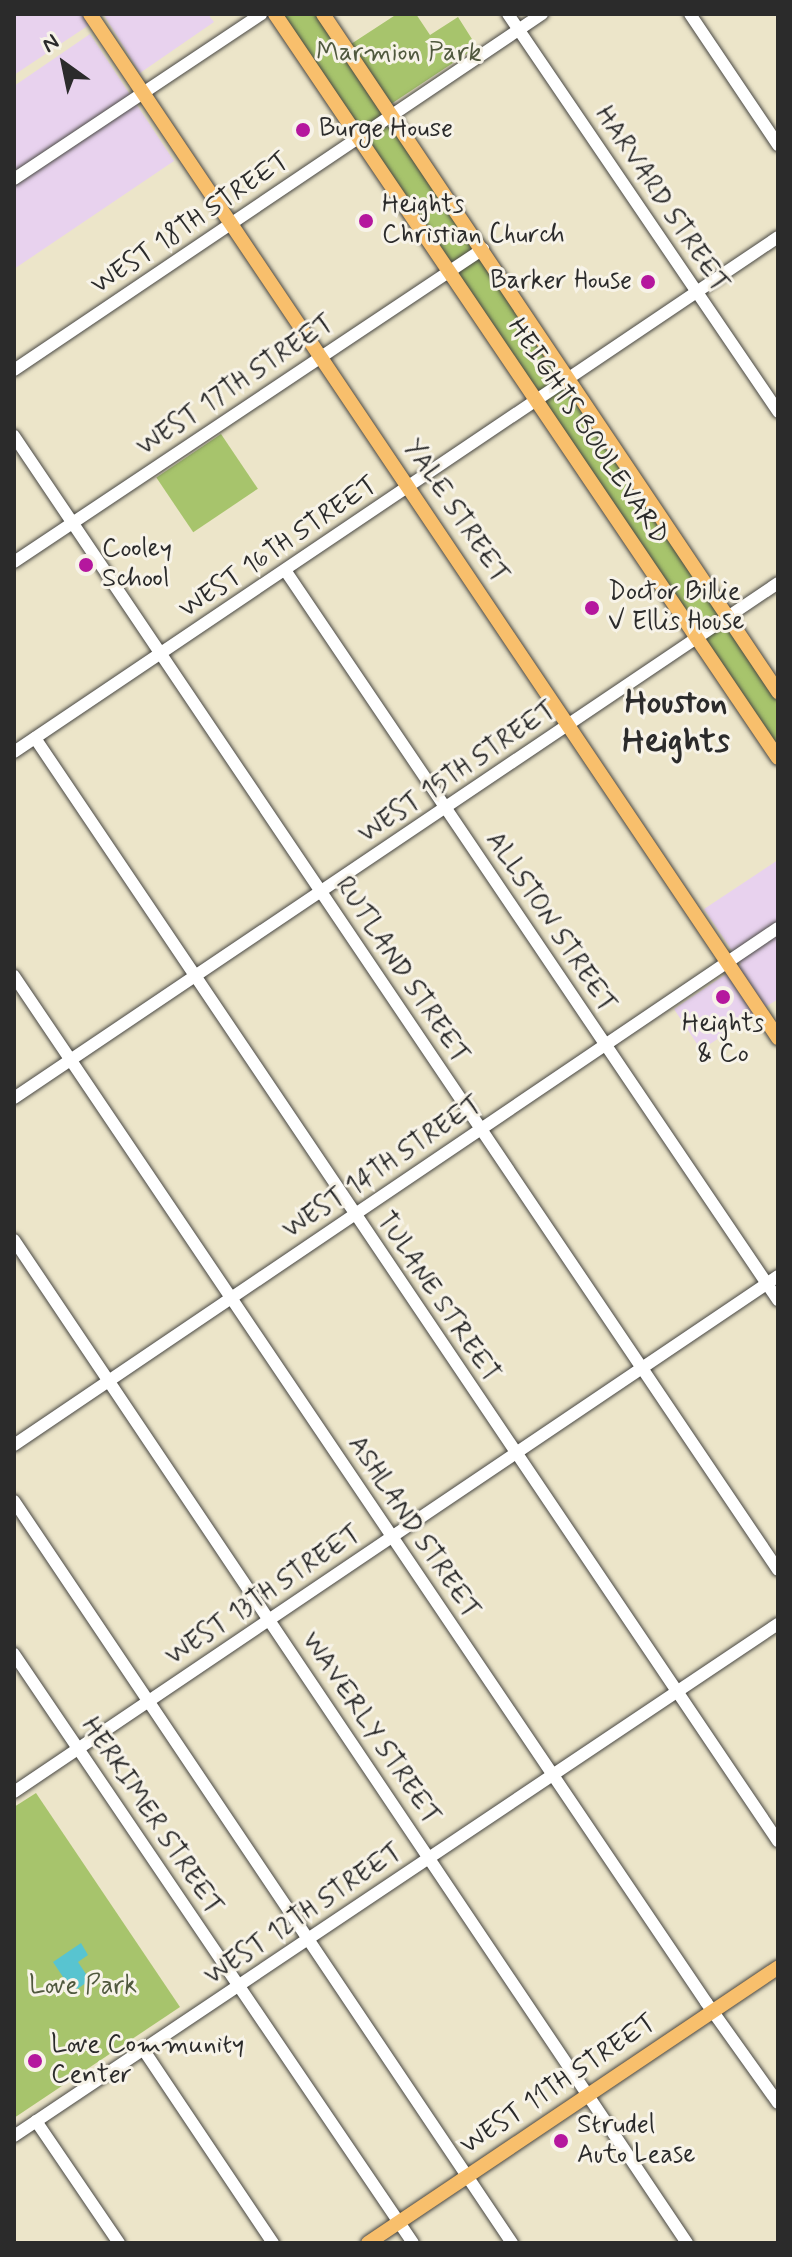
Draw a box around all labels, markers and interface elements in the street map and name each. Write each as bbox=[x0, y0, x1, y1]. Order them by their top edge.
north arrow bbox=[24, 24, 104, 104]
text: N bbox=[37, 28, 65, 60]
park label: Marmion Park bbox=[317, 38, 481, 70]
street label: HARVARD STREET bbox=[586, 100, 736, 300]
place label: Burge House bbox=[319, 114, 452, 146]
marker: Burge House bbox=[294, 121, 312, 139]
street label: WEST 18TH STREET bbox=[85, 145, 297, 303]
place label: Heights Christian Church bbox=[382, 190, 571, 252]
marker: Heights Christian Church bbox=[357, 212, 375, 230]
place label: Barker House bbox=[487, 266, 632, 298]
marker: Barker House bbox=[639, 273, 657, 291]
street label: WEST 17TH STREET bbox=[130, 308, 342, 464]
street label: HEIGHTS BOULEVARD bbox=[501, 315, 673, 549]
street label: YALE STREET bbox=[395, 433, 515, 591]
street label: WEST 16TH STREET bbox=[173, 469, 385, 627]
place label: Cooley School bbox=[102, 534, 172, 596]
marker: Cooley School bbox=[77, 556, 95, 574]
place label: Doctor Billie V Ellis House bbox=[608, 577, 749, 638]
marker: Doctor Billie V Ellis House bbox=[583, 599, 601, 617]
district label: Houston Heights bbox=[622, 682, 730, 762]
street label: WEST 15TH STREET bbox=[352, 694, 564, 852]
street label: ALLSTON STREET bbox=[477, 825, 623, 1021]
street label: RUTLAND STREET bbox=[326, 870, 476, 1072]
marker: Heights & Co bbox=[714, 988, 732, 1006]
place label: Heights & Co bbox=[682, 1009, 764, 1070]
street label: WEST 14TH STREET bbox=[276, 1089, 490, 1247]
street label: TULANE STREET bbox=[369, 1207, 505, 1389]
street label: ASHLAND STREET bbox=[339, 1429, 487, 1627]
street label: WEST 13TH STREET bbox=[159, 1518, 369, 1674]
street label: WAVERLY STREET bbox=[293, 1625, 447, 1833]
street label: HERKIMER STREET bbox=[73, 1711, 229, 1923]
street label: WEST 12TH STREET bbox=[198, 1836, 410, 1994]
park label: Love Park bbox=[29, 1971, 137, 2003]
street label: WEST 11TH STREET bbox=[454, 2007, 664, 2163]
place label: Love Community Center bbox=[51, 2030, 240, 2092]
marker: Love Community Center bbox=[26, 2052, 44, 2070]
place label: Strudel Auto Lease bbox=[577, 2110, 699, 2172]
marker: Strudel Auto Lease bbox=[552, 2132, 570, 2150]

